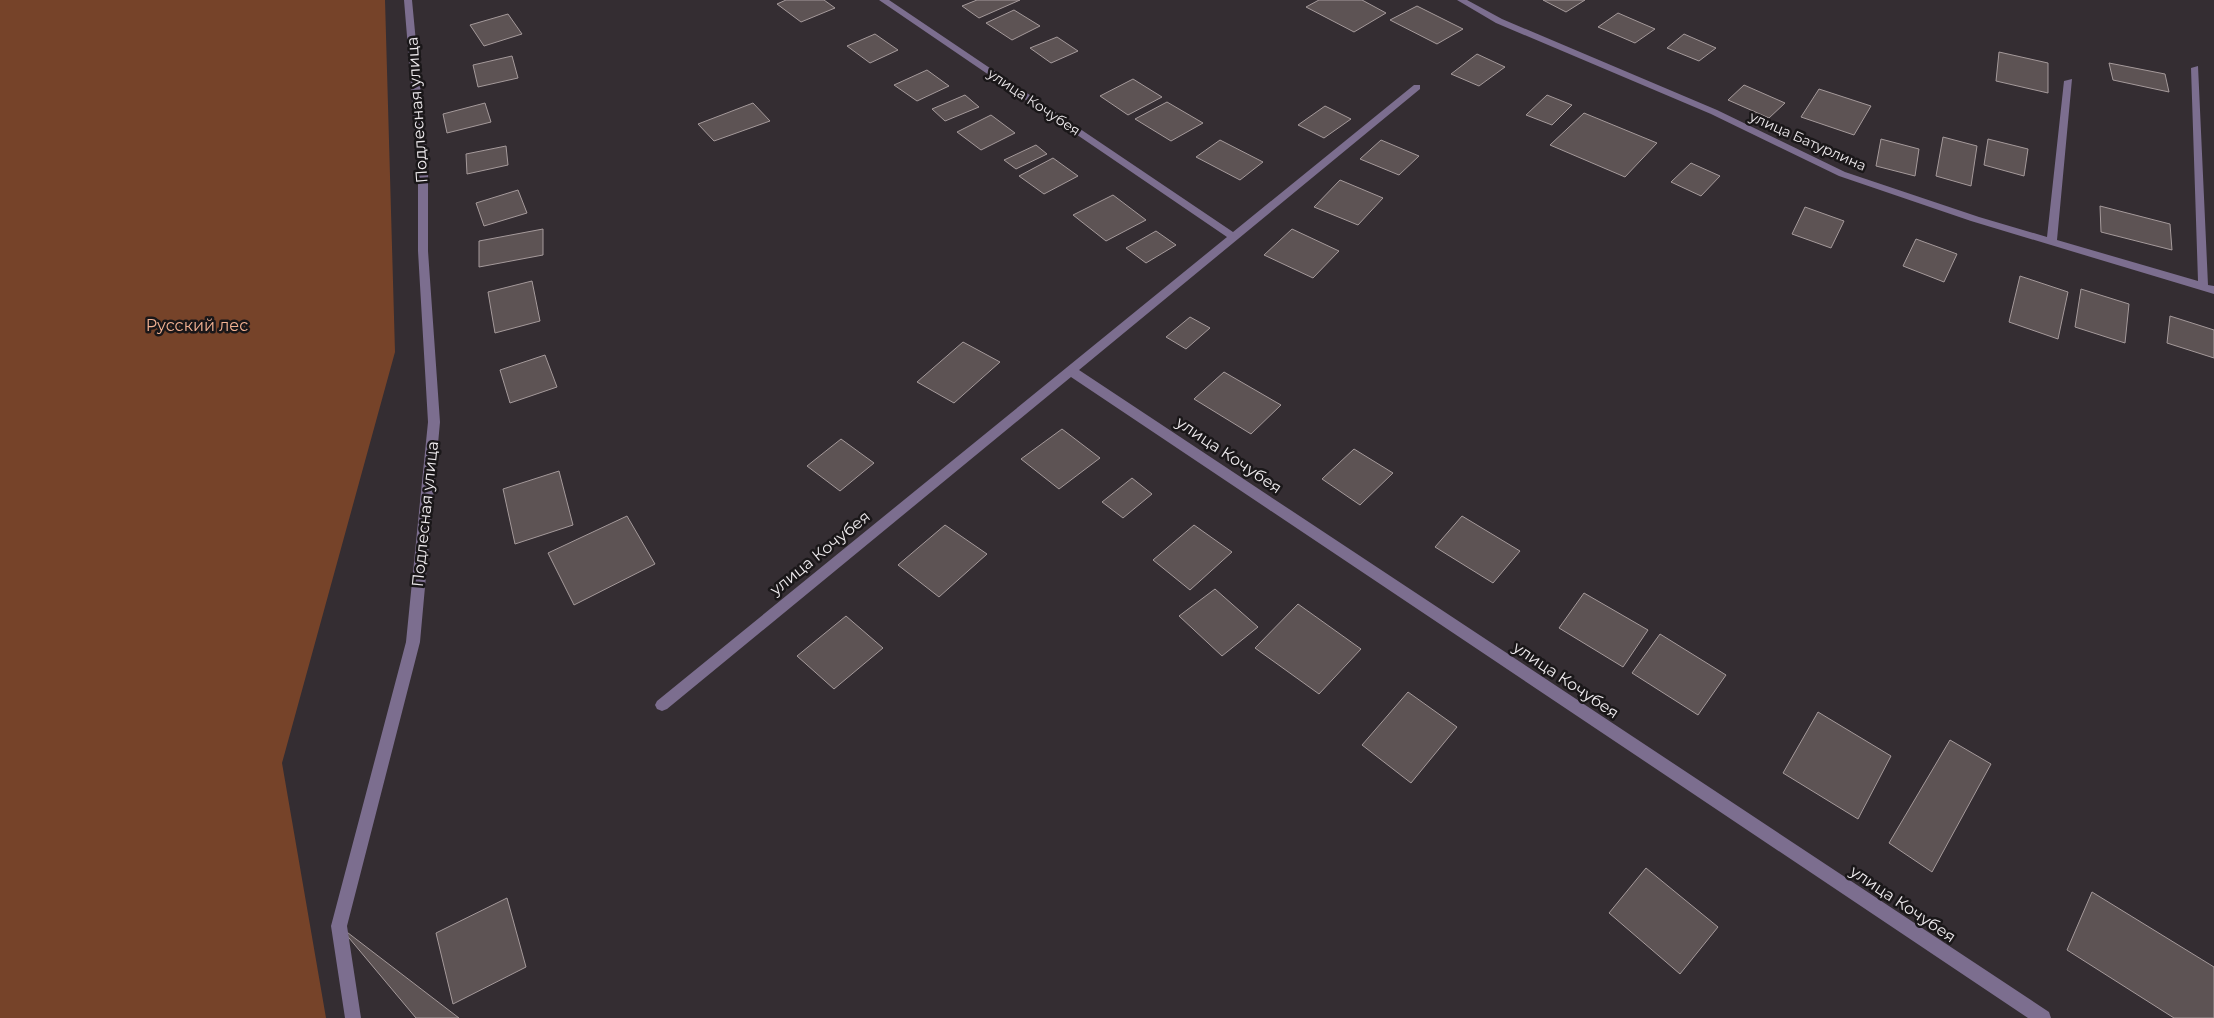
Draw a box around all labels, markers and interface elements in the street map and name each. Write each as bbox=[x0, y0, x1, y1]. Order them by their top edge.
street label: Подлесная улица bbox=[402, 36, 432, 184]
street label: улица Кочубея bbox=[983, 64, 1084, 140]
street label: улица Батурлина bbox=[1746, 107, 1869, 175]
park label: Русский лес bbox=[146, 316, 248, 335]
street label: улица Кочубея bbox=[1172, 412, 1285, 497]
street label: Подлесная улица bbox=[408, 440, 442, 588]
street label: улица Кочубея bbox=[765, 507, 874, 600]
street label: улица Кочубея bbox=[1509, 637, 1622, 722]
street label: улица Кочубея bbox=[1846, 861, 1959, 946]

